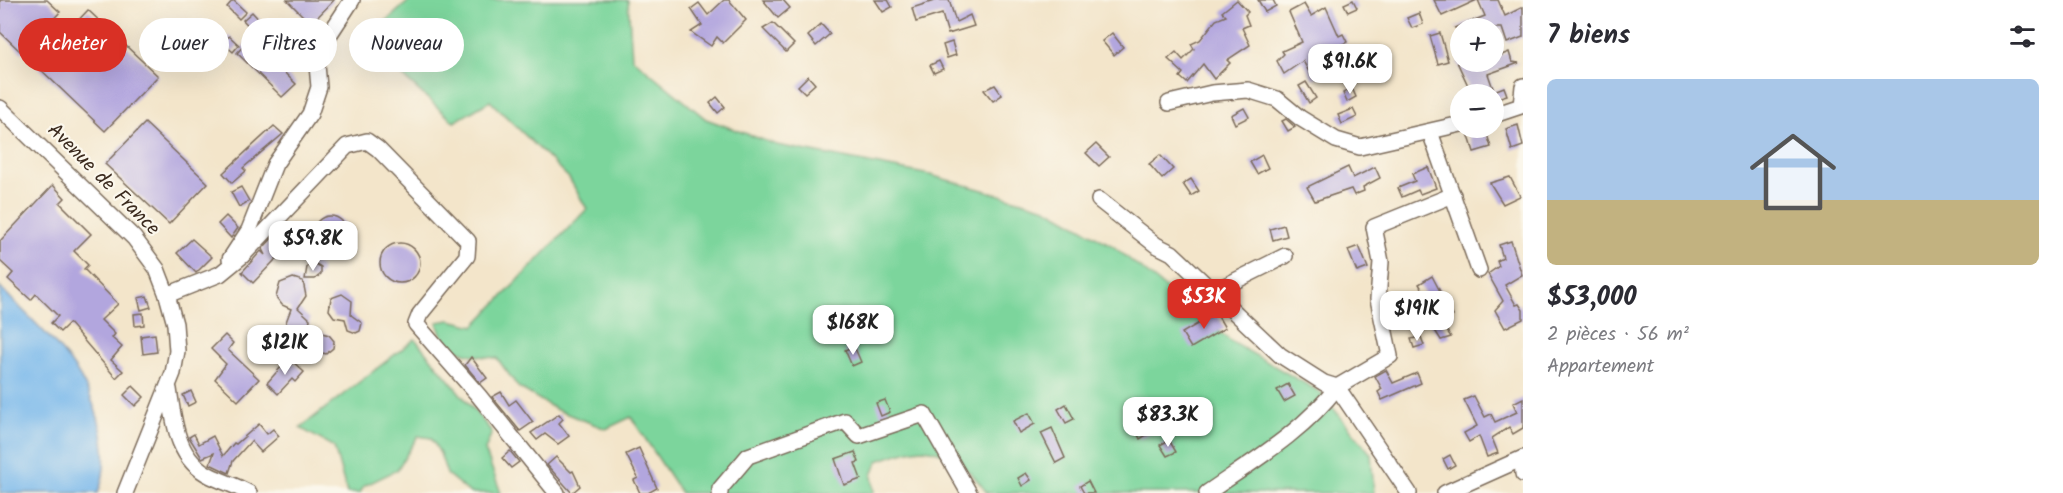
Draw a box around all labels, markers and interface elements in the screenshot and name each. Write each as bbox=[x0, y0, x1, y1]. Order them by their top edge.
text: 7 biens bbox=[1547, 15, 1630, 57]
chip: Acheter bbox=[18, 18, 127, 72]
chip: Louer bbox=[139, 18, 229, 72]
chip: Filtres bbox=[241, 18, 337, 72]
chip: Nouveau bbox=[349, 18, 464, 72]
map controls bbox=[1450, 18, 1504, 138]
button: + bbox=[1450, 18, 1504, 72]
icon: filters bbox=[2006, 20, 2039, 53]
pin: $91.6K bbox=[1301, 44, 1399, 95]
text: $91.6K bbox=[1322, 47, 1378, 79]
button: − bbox=[1450, 84, 1504, 138]
street label: Avenue de France bbox=[39, 116, 167, 244]
icon: home bbox=[1739, 118, 1847, 226]
pin: $59.8K bbox=[264, 221, 362, 272]
text: $59.8K bbox=[283, 224, 343, 256]
text: $53,000 bbox=[1547, 277, 1637, 319]
pin: $53K bbox=[1168, 279, 1240, 330]
text: $53K bbox=[1182, 282, 1226, 314]
pin: $191K bbox=[1375, 291, 1459, 342]
text: $191K bbox=[1394, 294, 1440, 326]
pin: $168K bbox=[811, 305, 895, 356]
text: $168K bbox=[827, 308, 879, 340]
text: 2 pièces · 56 m² bbox=[1547, 319, 1689, 351]
pin: $121K bbox=[243, 325, 327, 376]
text: $121K bbox=[261, 328, 309, 360]
text: Appartement bbox=[1547, 351, 1654, 383]
pin: $83.3K bbox=[1119, 397, 1217, 448]
text: $83.3K bbox=[1137, 400, 1199, 432]

